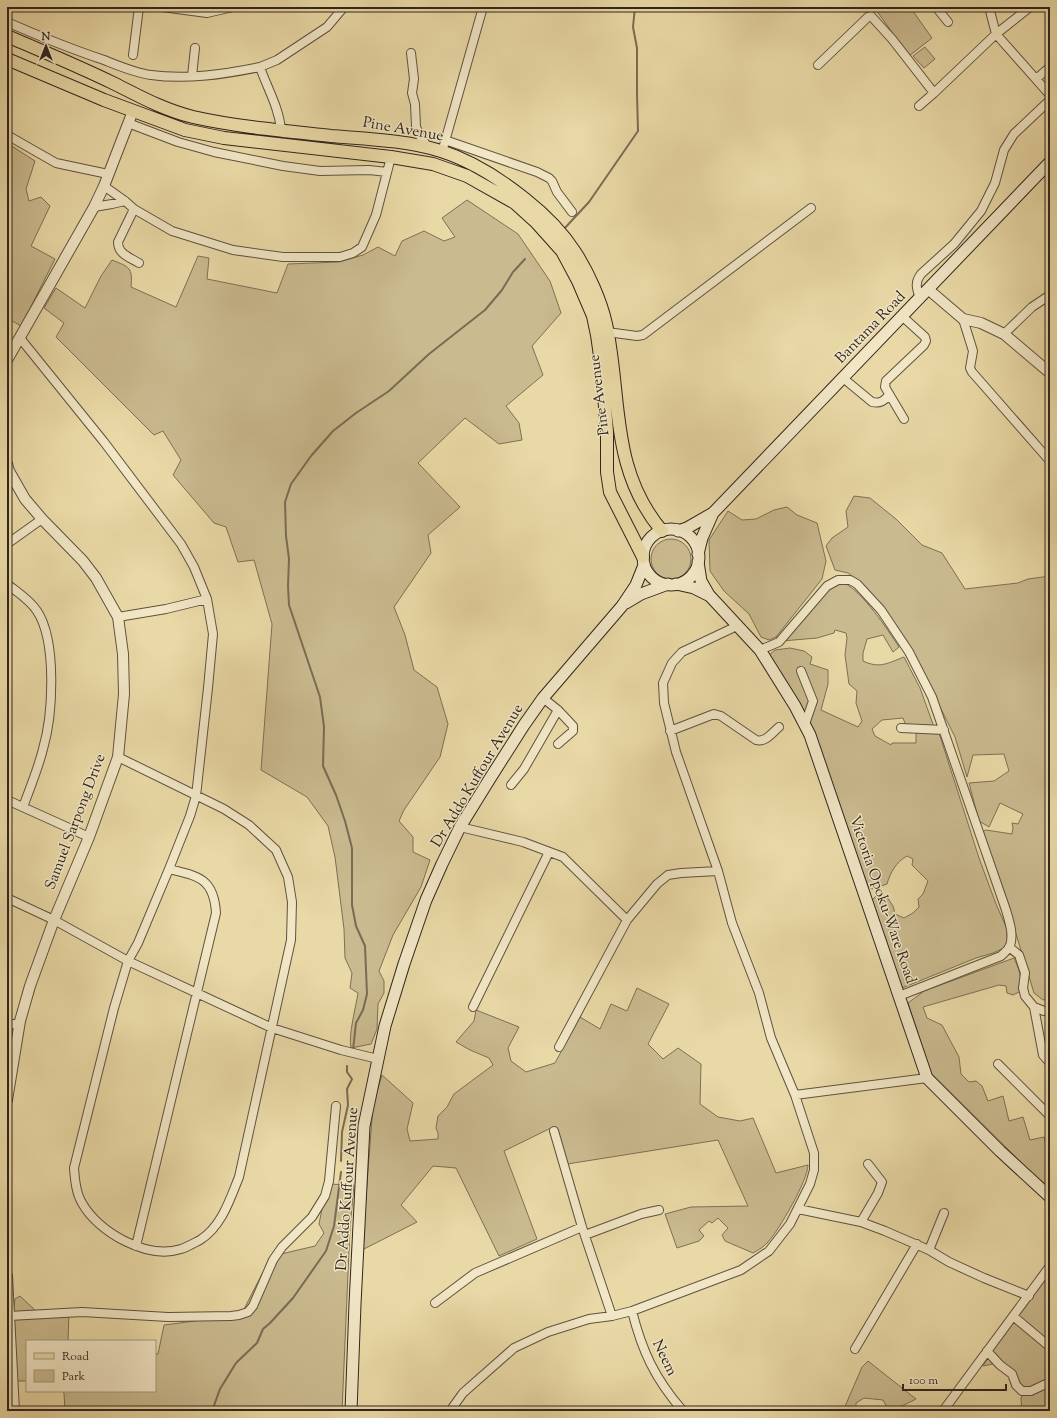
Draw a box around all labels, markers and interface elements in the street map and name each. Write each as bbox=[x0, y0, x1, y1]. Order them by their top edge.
north arrow bbox=[26, 26, 66, 66]
text: N bbox=[41, 29, 51, 45]
street label: Pine Avenue bbox=[361, 113, 445, 147]
street label: Bantama Road bbox=[831, 287, 911, 369]
street label: Pine Avenue bbox=[585, 353, 615, 437]
street label: Dr Addo Kuffour Avenue bbox=[427, 700, 529, 852]
street label: Samuel Sarpong Drive bbox=[40, 751, 112, 893]
street label: Victoria Opoku-Ware Road bbox=[843, 813, 921, 987]
street label: Dr Addo Kuffour Avenue bbox=[332, 1107, 364, 1271]
street label: Neem bbox=[646, 1336, 682, 1380]
legend bbox=[26, 1340, 156, 1392]
text: Road bbox=[62, 1348, 89, 1366]
scale bar bbox=[903, 1366, 1006, 1392]
text: Park bbox=[62, 1368, 85, 1386]
text: 100 m bbox=[909, 1372, 938, 1390]

